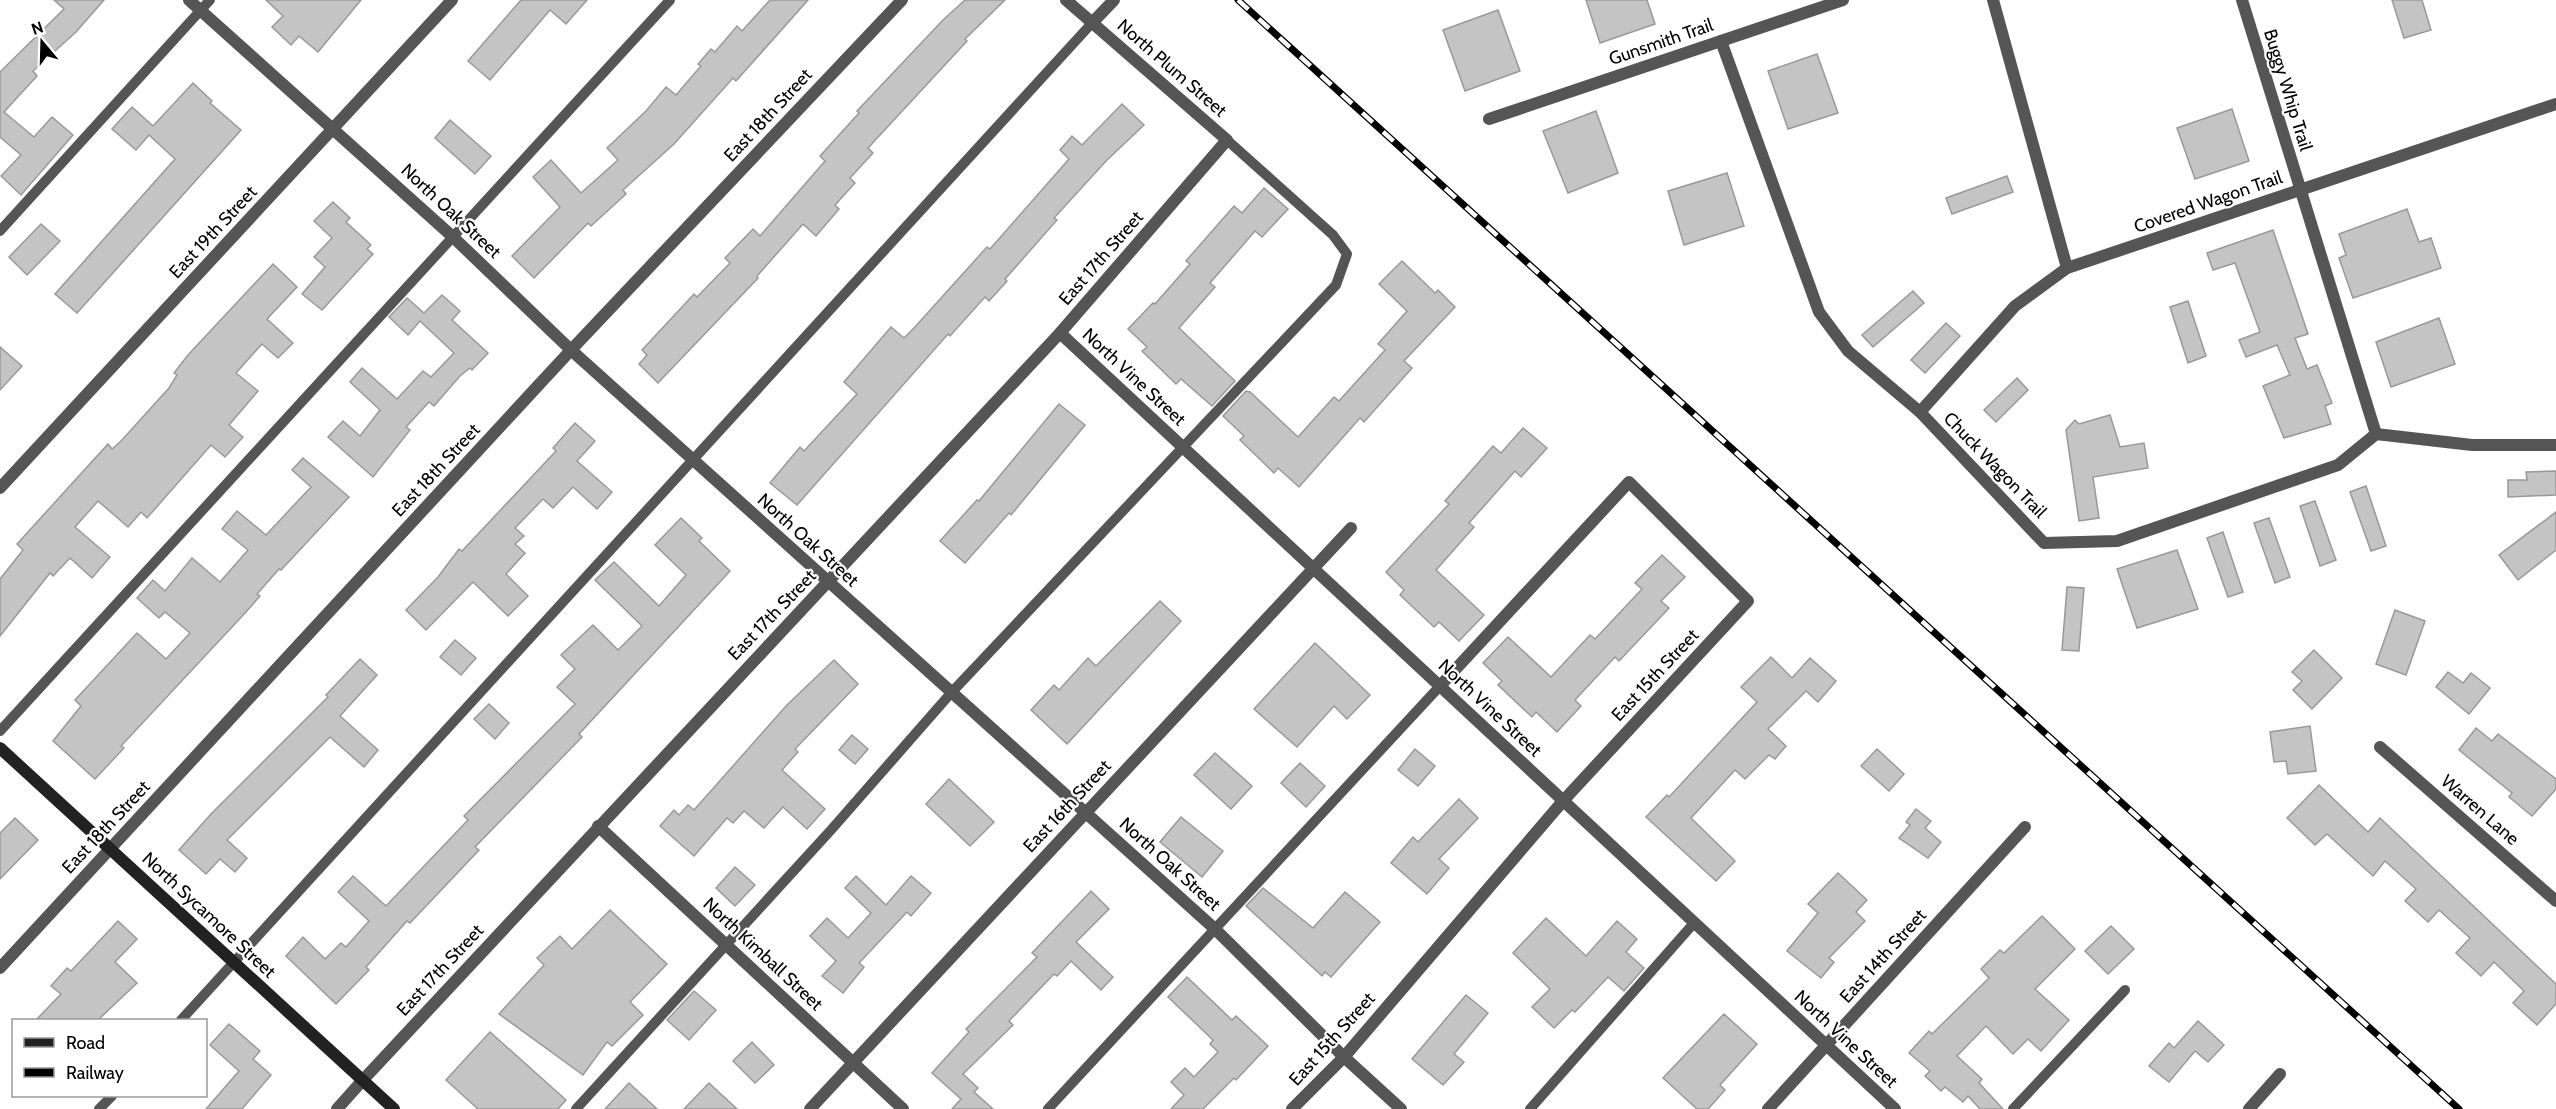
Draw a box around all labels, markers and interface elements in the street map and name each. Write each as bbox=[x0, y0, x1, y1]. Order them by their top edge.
north arrow bbox=[12, 12, 72, 72]
street label: North Plum Street bbox=[1113, 14, 1231, 122]
street label: Gunsmith Trail bbox=[1606, 14, 1717, 70]
text: N bbox=[29, 17, 46, 39]
street label: Buggy Whip Trail bbox=[2259, 26, 2317, 154]
street label: East 18th Street bbox=[719, 64, 817, 166]
street label: North Oak Street bbox=[396, 159, 506, 263]
street label: Covered Wagon Trail bbox=[2131, 166, 2286, 238]
street label: East 19th Street bbox=[165, 181, 261, 283]
street label: East 17th Street bbox=[1054, 207, 1148, 309]
street label: North Vine Street bbox=[1078, 324, 1190, 430]
street label: Chuck Wagon Trail bbox=[1939, 407, 2052, 523]
street label: East 18th Street bbox=[387, 419, 485, 521]
street label: North Oak Street bbox=[753, 489, 863, 591]
street label: East 17th Street bbox=[723, 565, 821, 665]
street label: East 15th Street bbox=[1607, 624, 1703, 726]
street label: North Vine Street bbox=[1434, 655, 1546, 761]
street label: East 16th Street bbox=[1019, 755, 1115, 857]
street label: Warren Lane bbox=[2436, 770, 2524, 850]
street label: East 18th Street bbox=[57, 776, 155, 878]
street label: North Oak Street bbox=[1115, 813, 1225, 915]
street label: North Sycamore Street bbox=[138, 847, 280, 983]
street label: North Kimball Street bbox=[699, 893, 827, 1015]
street label: East 14th Street bbox=[1835, 905, 1931, 1007]
street label: East 17th Street bbox=[392, 920, 488, 1020]
street label: North Vine Street bbox=[1790, 986, 1902, 1092]
street label: East 15th Street bbox=[1284, 988, 1380, 1090]
legend bbox=[12, 1019, 207, 1097]
text: Road bbox=[66, 1032, 105, 1054]
text: Railway bbox=[66, 1062, 124, 1084]

